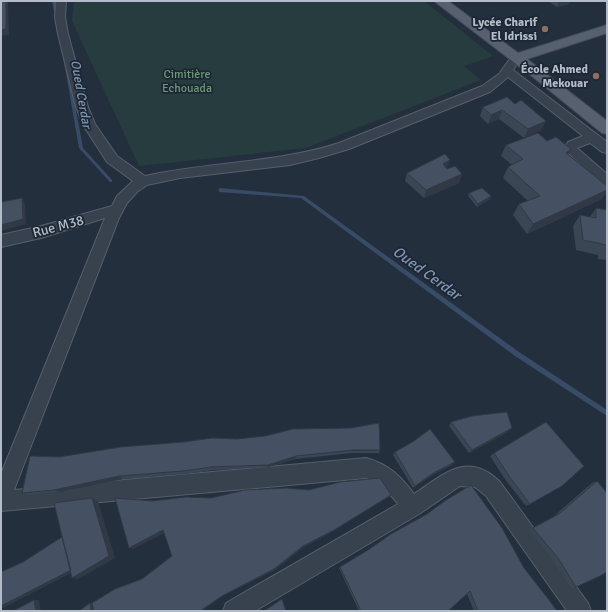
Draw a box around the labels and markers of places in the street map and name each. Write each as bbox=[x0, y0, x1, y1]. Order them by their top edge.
place label: Lycée Charif El Idrissi bbox=[472, 15, 538, 44]
marker: Lycée Charif El Idrissi bbox=[540, 24, 550, 34]
place label: École Ahmed Mekouar bbox=[521, 62, 589, 91]
marker: École Ahmed Mekouar bbox=[591, 71, 601, 81]

